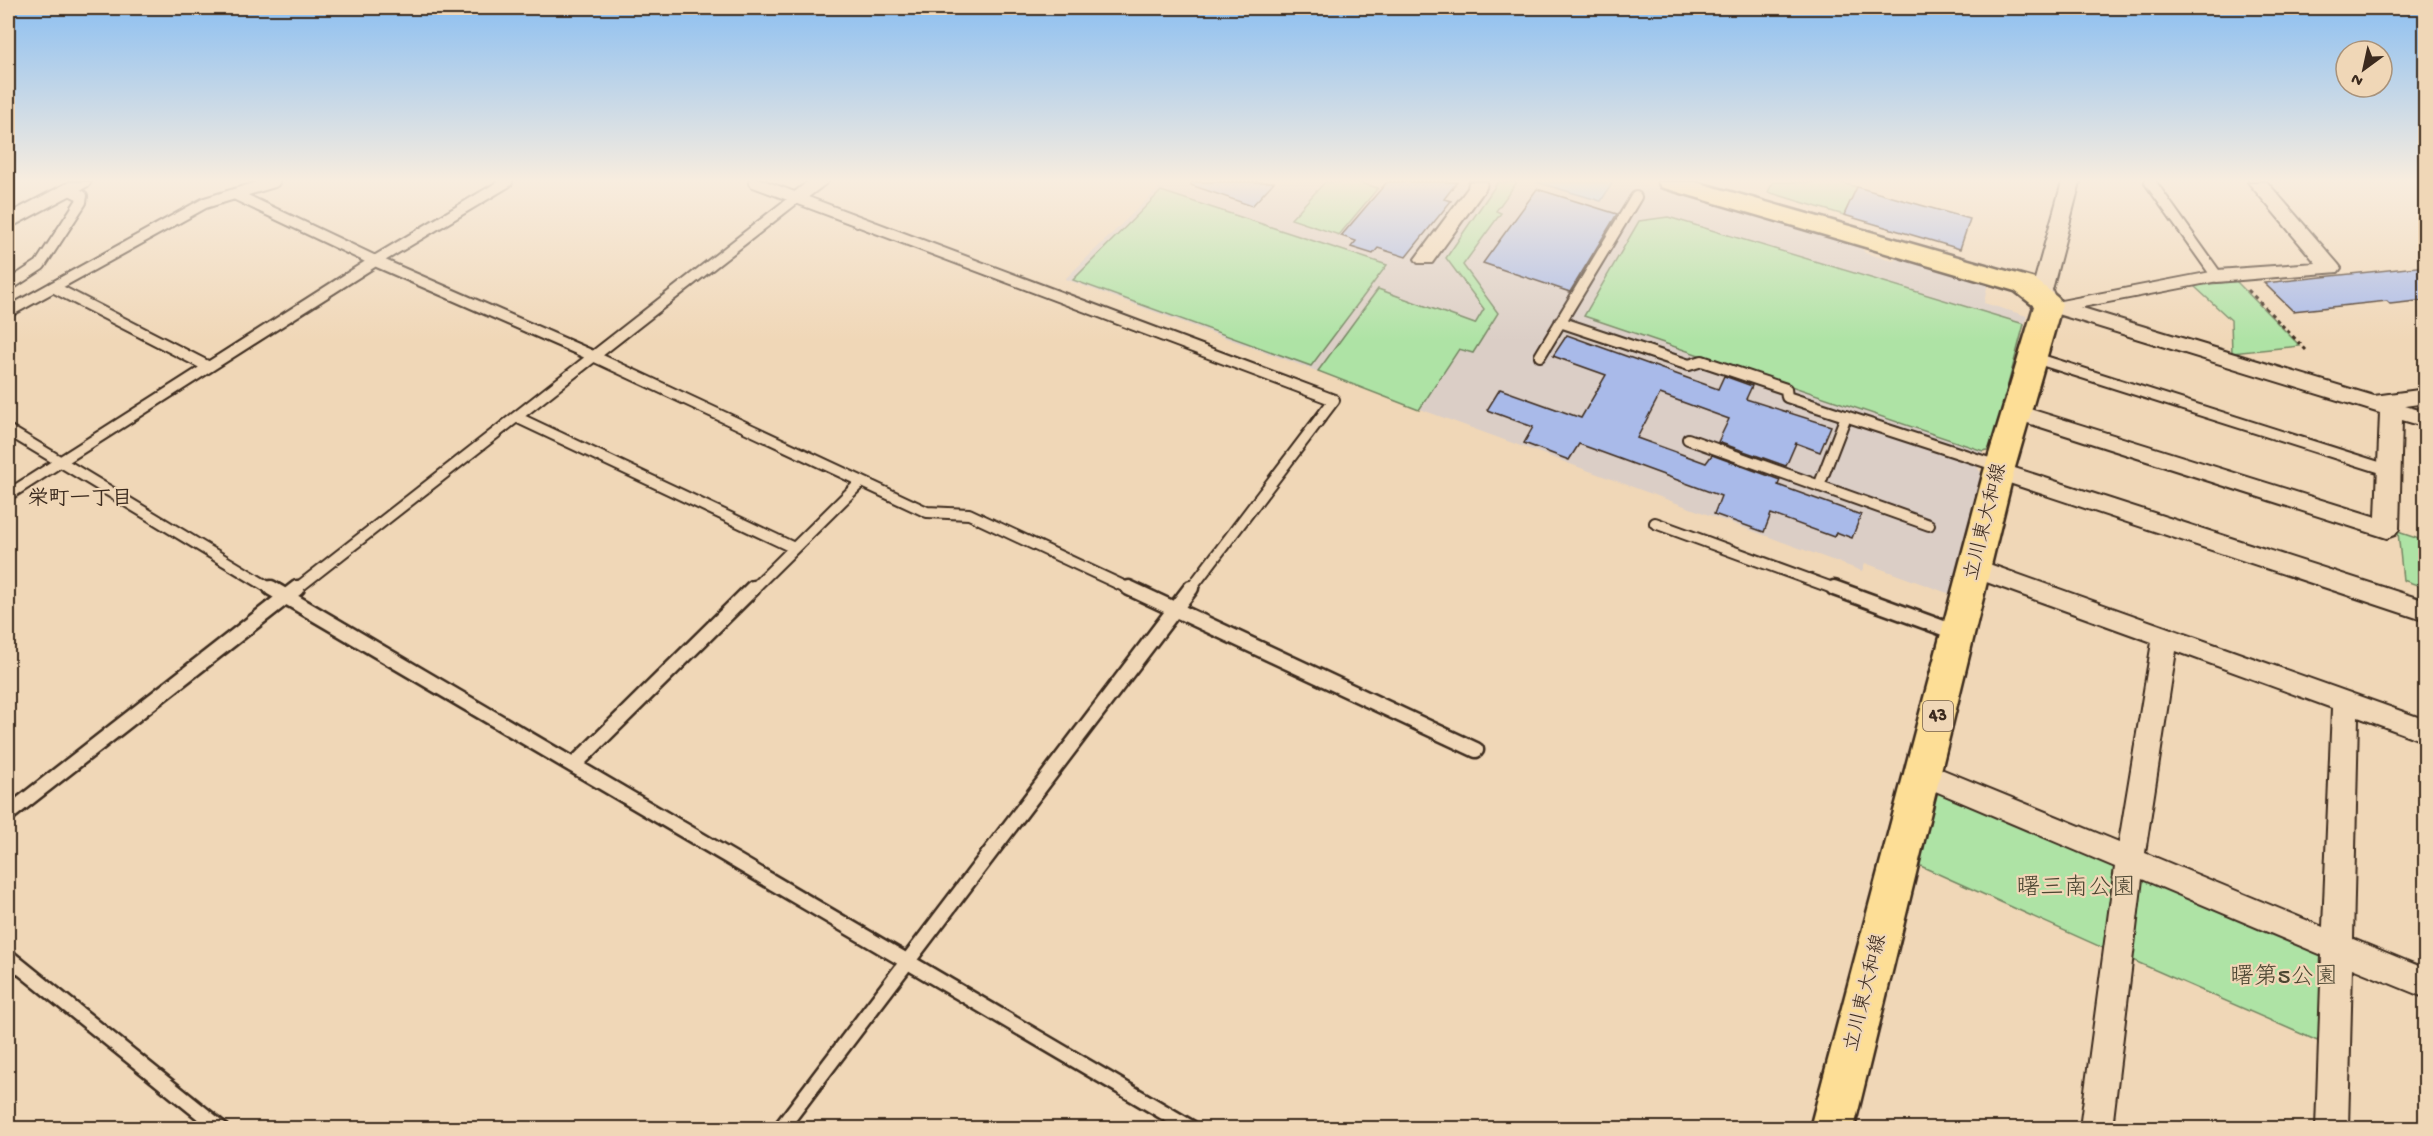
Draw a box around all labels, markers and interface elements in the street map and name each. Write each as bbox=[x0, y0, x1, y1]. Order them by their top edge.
north arrow bbox=[2334, 39, 2394, 99]
text: N bbox=[2348, 68, 2367, 89]
street label: 立川東大和線 bbox=[1959, 461, 2013, 583]
district label: 栄町一丁目 bbox=[28, 487, 133, 513]
road number: 43 bbox=[1923, 701, 1953, 731]
park label: 曙三南公園 bbox=[2016, 874, 2136, 904]
street label: 立川東大和線 bbox=[1839, 932, 1893, 1054]
park label: 曙第5公園 bbox=[2230, 963, 2338, 993]

